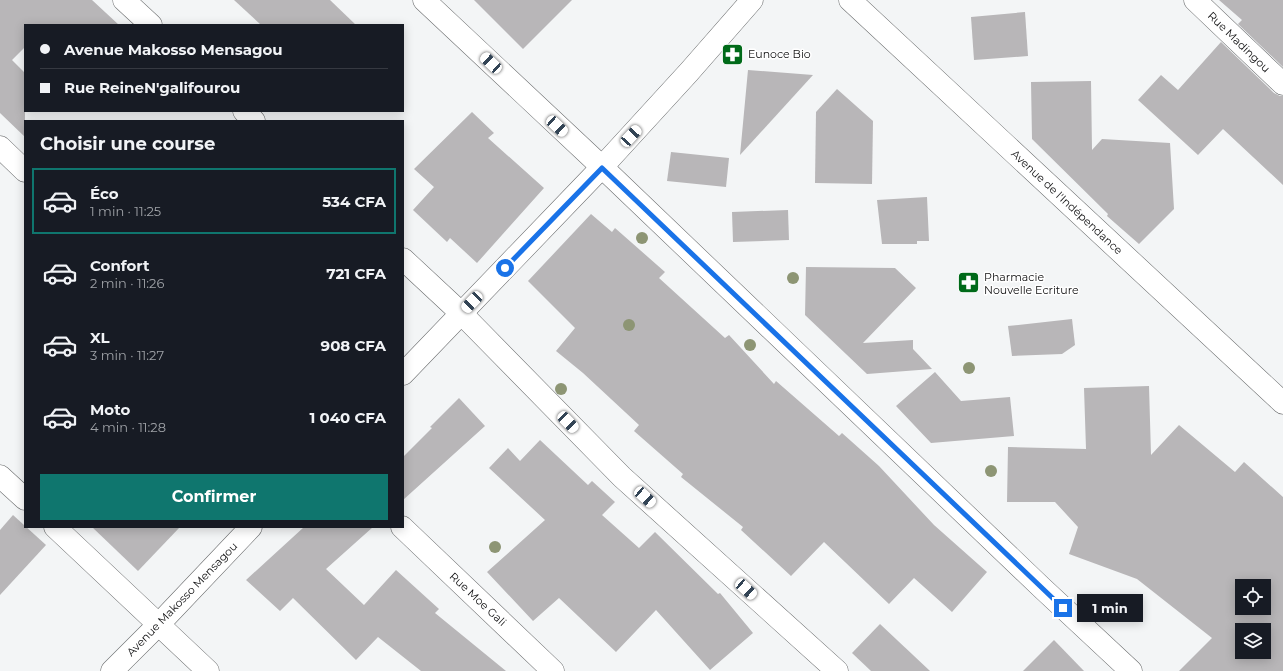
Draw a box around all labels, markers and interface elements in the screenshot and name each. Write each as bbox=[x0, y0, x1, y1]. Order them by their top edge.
street label: Rue Madingou bbox=[1205, 9, 1273, 75]
text: Avenue Makosso Mensagou bbox=[64, 40, 283, 59]
pharmacy icon: Eunoce Bio bbox=[720, 41, 746, 67]
place label: Eunoce Bio bbox=[748, 47, 811, 61]
car bbox=[478, 50, 504, 76]
text: Rue ReineN'galifourou bbox=[64, 78, 240, 97]
car bbox=[544, 113, 570, 139]
car bbox=[618, 123, 644, 149]
text: Choisir une course bbox=[40, 133, 215, 155]
street label: Avenue de l'Indépendance bbox=[1008, 147, 1126, 258]
icon: car bbox=[42, 183, 78, 219]
text: Éco bbox=[90, 184, 119, 203]
text: 534 CFA bbox=[322, 192, 386, 211]
text: 1 min · 11:25 bbox=[90, 203, 161, 219]
icon: car bbox=[42, 255, 78, 291]
text: Confort bbox=[90, 256, 150, 275]
route start bbox=[496, 259, 514, 277]
text: 721 CFA bbox=[326, 264, 386, 283]
pharmacy icon: Pharmacie Nouvelle Ecriture bbox=[955, 270, 981, 296]
place label: Pharmacie Nouvelle Ecriture bbox=[984, 270, 1079, 297]
text: 2 min · 11:26 bbox=[90, 275, 164, 291]
car bbox=[459, 289, 485, 315]
icon: car bbox=[42, 327, 78, 363]
text: XL bbox=[90, 328, 109, 347]
text: 908 CFA bbox=[321, 336, 386, 355]
text: 3 min · 11:27 bbox=[90, 347, 164, 363]
icon: car bbox=[42, 399, 78, 435]
text: Moto bbox=[90, 400, 130, 419]
text: 1 040 CFA bbox=[309, 408, 386, 427]
car bbox=[555, 409, 581, 435]
text: 4 min · 11:28 bbox=[90, 419, 166, 435]
button: Confirmer bbox=[40, 474, 388, 520]
car bbox=[632, 485, 658, 509]
street label: Avenue Makosso Mensagou bbox=[124, 539, 240, 659]
street label: Rue Moe Gali bbox=[447, 569, 509, 629]
car bbox=[733, 577, 759, 601]
map controls bbox=[1235, 579, 1271, 659]
button: locate bbox=[1235, 579, 1271, 615]
callout: 1 min bbox=[1077, 594, 1143, 622]
route end bbox=[1054, 599, 1072, 617]
text: 1 min bbox=[1092, 600, 1128, 616]
button: layers bbox=[1235, 623, 1271, 659]

